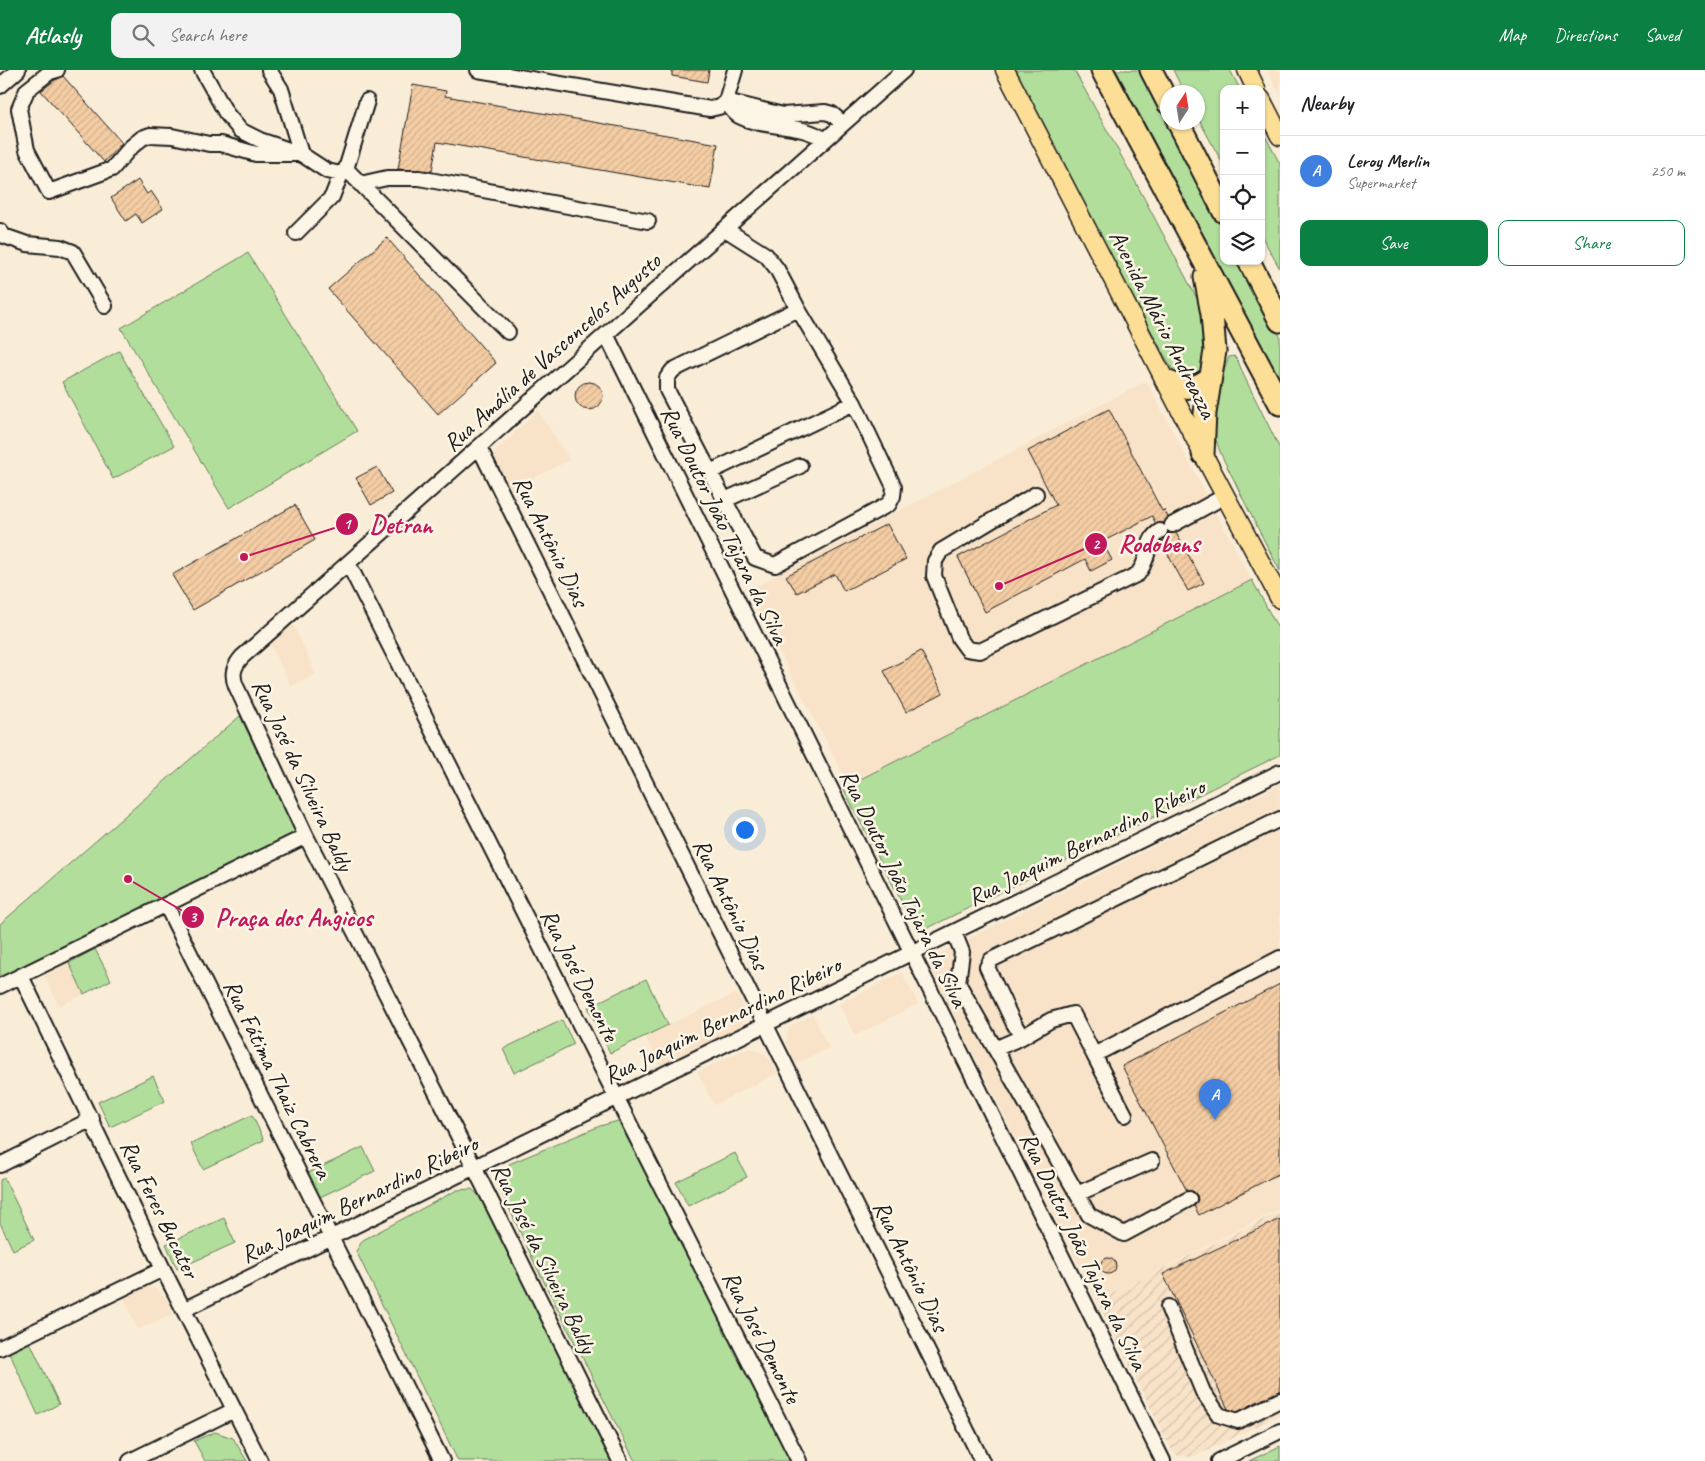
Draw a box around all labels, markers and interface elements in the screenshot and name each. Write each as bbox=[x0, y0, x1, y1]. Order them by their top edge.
search box bbox=[111, 13, 461, 58]
text: Atlasly bbox=[25, 20, 81, 50]
icon: search bbox=[129, 21, 157, 49]
text: Search here bbox=[169, 23, 246, 47]
text: Map bbox=[1499, 24, 1526, 46]
text: Directions bbox=[1554, 24, 1617, 46]
text: Saved bbox=[1645, 24, 1680, 46]
north arrow bbox=[1160, 85, 1205, 130]
map controls bbox=[1220, 85, 1265, 265]
button: + bbox=[1220, 85, 1265, 130]
text: Nearby bbox=[1300, 90, 1353, 116]
button: − bbox=[1220, 130, 1265, 175]
text: Leroy Merlin bbox=[1347, 149, 1429, 173]
text: A bbox=[1312, 161, 1320, 181]
text: 250 m bbox=[1651, 161, 1685, 181]
text: Supermarket bbox=[1347, 173, 1415, 193]
button: locate bbox=[1220, 175, 1265, 220]
button: layers bbox=[1220, 220, 1265, 265]
button: Save bbox=[1300, 220, 1488, 266]
button: Share bbox=[1498, 220, 1685, 266]
street label: Avenida Mário Andreazza bbox=[1103, 225, 1224, 424]
street label: Rua Amália de Vasconcelos Augusto bbox=[437, 245, 668, 458]
street label: Rua Doutor João Tajara da Silva bbox=[654, 401, 796, 650]
street label: Rua Antônio Dias bbox=[506, 471, 597, 614]
callout: Detran bbox=[335, 504, 442, 544]
text: Detran bbox=[370, 509, 434, 541]
text: 1 bbox=[344, 515, 353, 534]
callout: Rodobens bbox=[1083, 524, 1210, 564]
text: Rodobens bbox=[1118, 528, 1202, 560]
text: 2 bbox=[1093, 535, 1101, 554]
street label: Rua José da Silveira Baldy bbox=[245, 674, 361, 877]
street label: Rua Doutor João Tajara da Silva bbox=[833, 764, 975, 1013]
street label: Rua Joaquim Bernardino Ribeiro bbox=[963, 770, 1212, 912]
your location bbox=[732, 817, 758, 843]
street label: Rua Antônio Dias bbox=[686, 834, 777, 977]
callout: Praça dos Angicos bbox=[181, 897, 383, 937]
text: Praça dos Angicos bbox=[216, 902, 375, 934]
street label: Rua José Demonte bbox=[534, 904, 627, 1048]
text: 3 bbox=[190, 908, 198, 927]
street label: Rua Joaquim Bernardino Ribeiro bbox=[599, 948, 848, 1090]
street label: Rua Fátima Thaiz Cabrera bbox=[217, 975, 340, 1185]
pin: A bbox=[1199, 1079, 1231, 1120]
street label: Rua Joaquim Bernardino Ribeiro bbox=[236, 1127, 485, 1269]
street label: Rua Doutor João Tajara da Silva bbox=[1013, 1127, 1155, 1376]
street label: Rua Feres Bucater bbox=[114, 1135, 207, 1285]
street label: Rua José da Silveira Baldy bbox=[485, 1158, 604, 1360]
street label: Rua Antônio Dias bbox=[866, 1196, 957, 1339]
street label: Rua José Demonte bbox=[716, 1266, 809, 1410]

